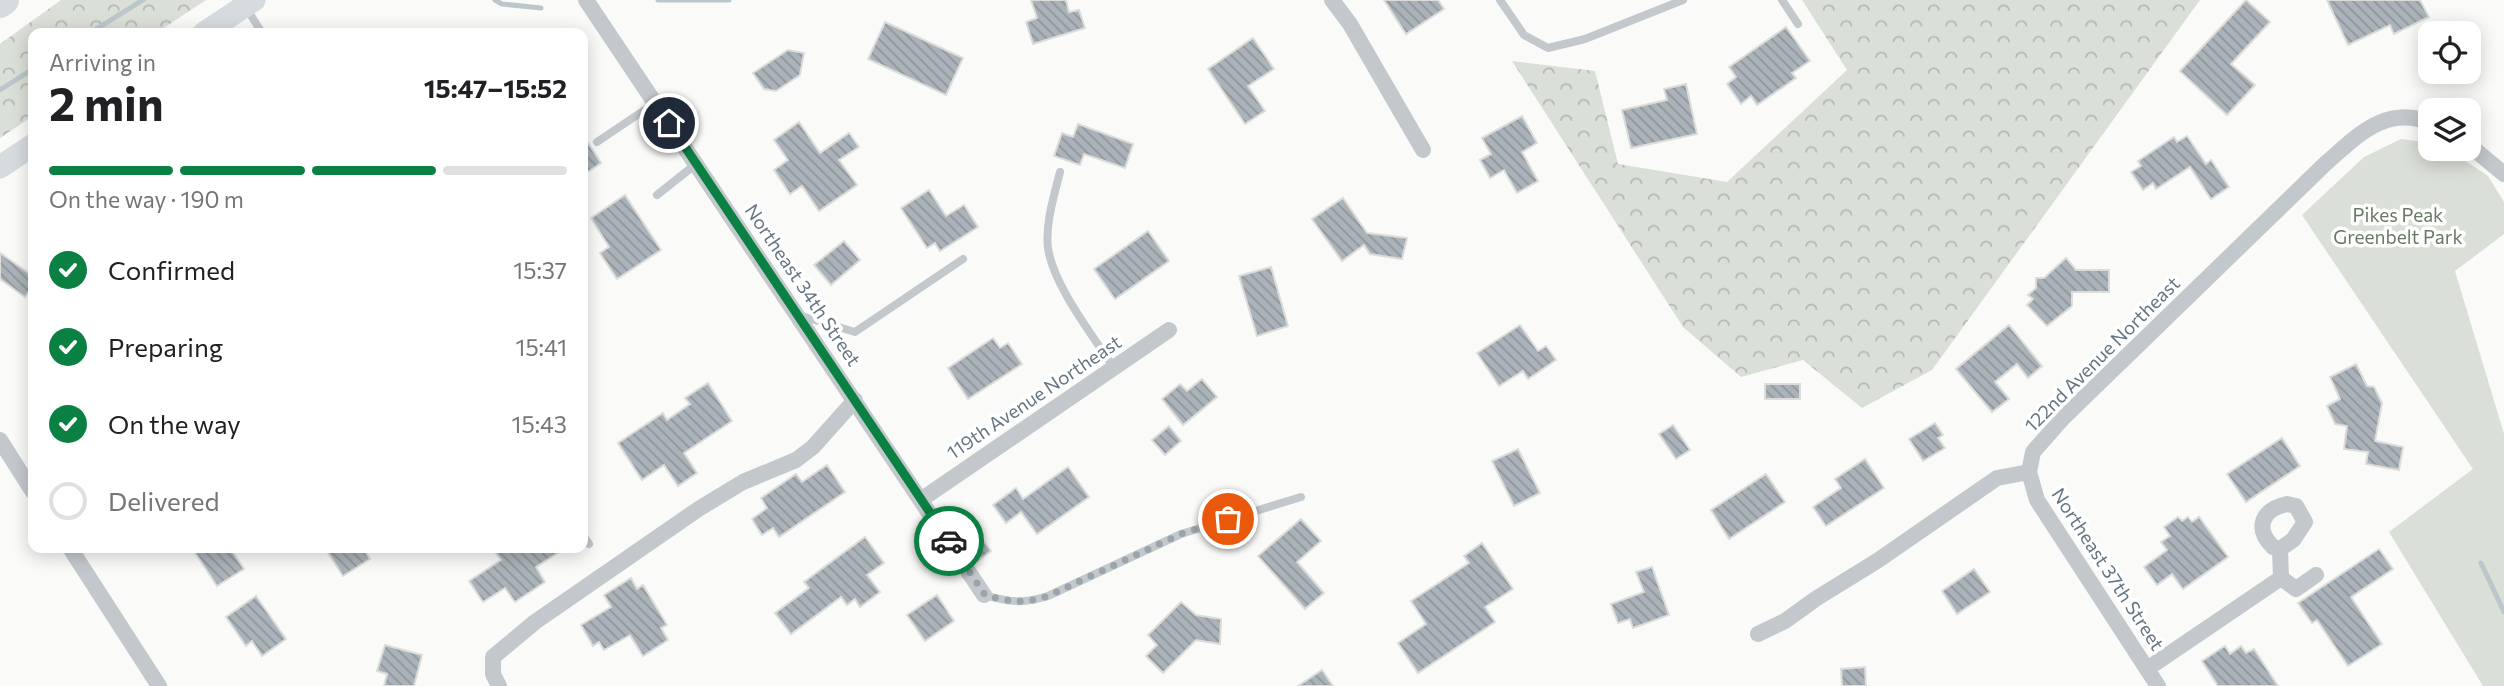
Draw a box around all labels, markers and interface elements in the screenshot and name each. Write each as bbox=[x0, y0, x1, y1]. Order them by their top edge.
map controls bbox=[2418, 21, 2481, 161]
button: locate bbox=[2418, 21, 2481, 84]
text: Arriving in bbox=[49, 48, 156, 76]
text: 15:47–15:52 bbox=[424, 72, 567, 103]
text: 2 min bbox=[49, 74, 164, 130]
pin bbox=[639, 93, 699, 153]
button: layers bbox=[2418, 98, 2481, 161]
icon: home bbox=[650, 104, 688, 142]
text: On the way · 190 m bbox=[49, 185, 244, 213]
street label: Northeast 34th Street bbox=[741, 199, 866, 370]
park label: Pikes Peak Greenbelt Park bbox=[2333, 203, 2463, 248]
icon: check bbox=[49, 251, 87, 289]
text: Confirmed bbox=[108, 254, 235, 285]
text: 15:37 bbox=[513, 256, 567, 284]
street label: 122nd Avenue Northeast bbox=[2019, 271, 2184, 436]
icon: check bbox=[49, 328, 87, 366]
street label: 119th Avenue Northeast bbox=[942, 330, 1125, 464]
text: Preparing bbox=[108, 331, 223, 362]
text: 15:41 bbox=[516, 333, 567, 361]
icon: check bbox=[49, 405, 87, 443]
text: On the way bbox=[108, 408, 241, 439]
text: 15:43 bbox=[512, 410, 567, 438]
street label: Northeast 37th Street bbox=[2047, 483, 2170, 654]
text: Delivered bbox=[108, 485, 219, 516]
pin bbox=[1198, 489, 1258, 549]
icon: bag bbox=[1209, 500, 1247, 538]
courier bbox=[914, 506, 984, 576]
icon: car bbox=[930, 522, 968, 560]

